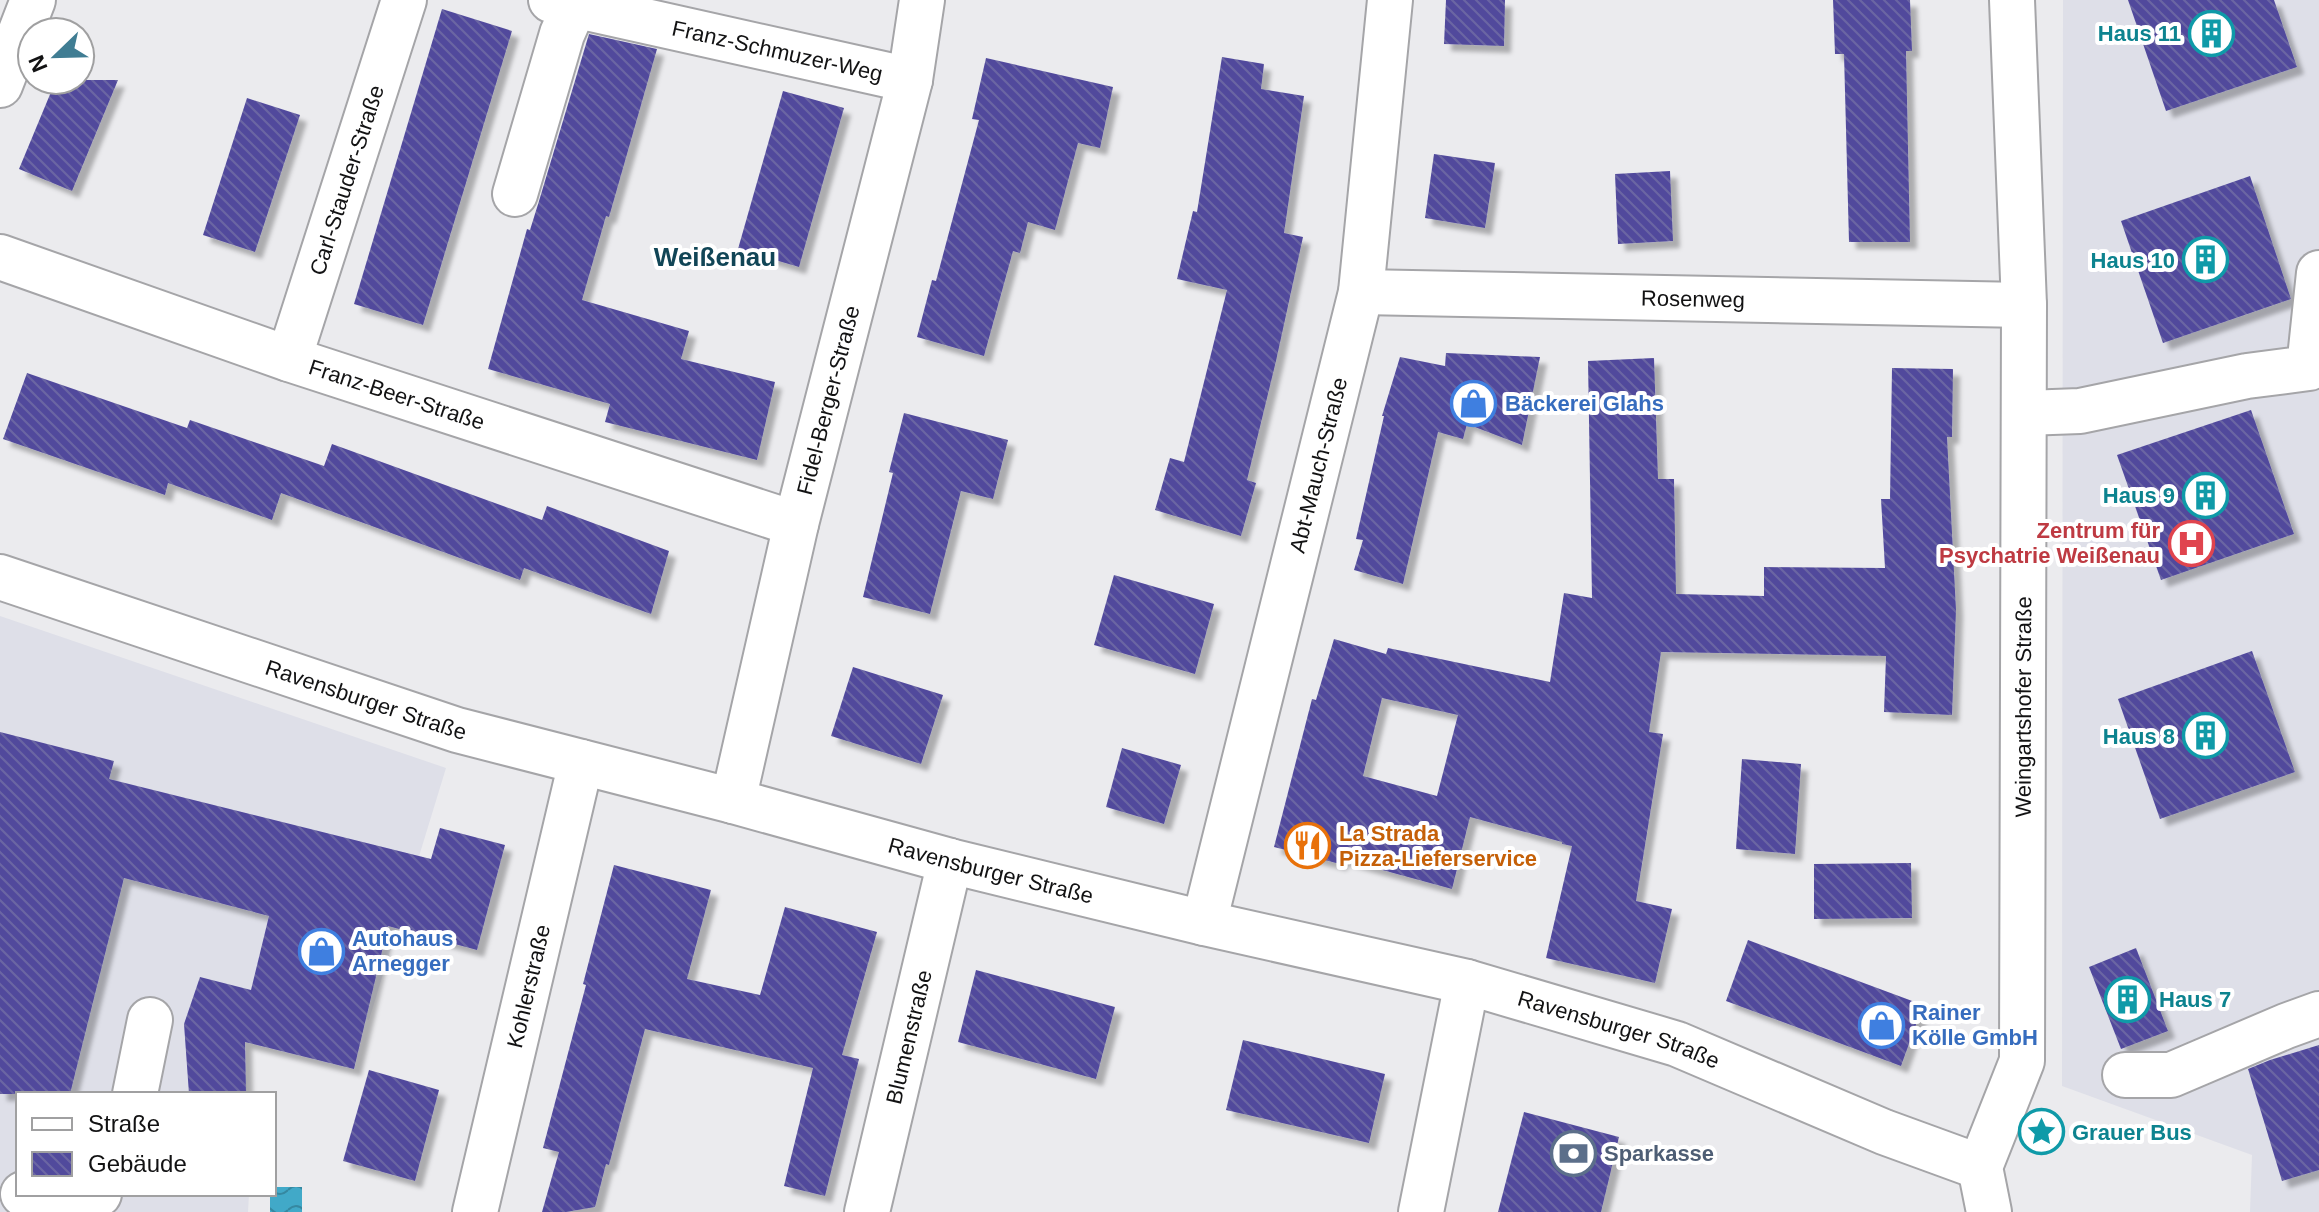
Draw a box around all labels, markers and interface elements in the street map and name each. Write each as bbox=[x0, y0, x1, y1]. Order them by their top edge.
building icon: Haus 11 bbox=[2188, 9, 2236, 57]
street label: Franz-Schmuzer-Weg bbox=[670, 15, 885, 86]
north arrow bbox=[16, 16, 96, 96]
place label: Haus 11 bbox=[2098, 21, 2181, 46]
text: N bbox=[23, 51, 53, 76]
street label: Carl-Stauder-Straße bbox=[304, 82, 388, 278]
building icon: Haus 10 bbox=[2182, 236, 2230, 284]
district label: Weißenau bbox=[654, 242, 776, 272]
place label: Haus 10 bbox=[2091, 248, 2175, 273]
street label: Rosenweg bbox=[1641, 285, 1745, 312]
street label: Fidel-Berger-Straße bbox=[792, 303, 864, 497]
street label: Franz-Beer-Straße bbox=[306, 354, 488, 434]
street label: Abt-Mauch-Straße bbox=[1284, 375, 1352, 555]
shop icon: Bäckerei Glahs bbox=[1450, 379, 1498, 427]
place label: Bäckerei Glahs bbox=[1505, 391, 1664, 416]
building icon: Haus 9 bbox=[2182, 471, 2230, 519]
place label: Haus 9 bbox=[2103, 483, 2175, 508]
place label: Zentrum für Psychatrie Weißenau bbox=[1939, 518, 2160, 568]
hospital icon: Zentrum für Psychatrie Weißenau bbox=[2167, 519, 2215, 567]
street label: Weingartshofer Straße bbox=[2010, 596, 2036, 818]
street label: Ravensburger Straße bbox=[262, 654, 469, 744]
building icon: Haus 8 bbox=[2182, 712, 2230, 760]
place label: Haus 8 bbox=[2103, 724, 2175, 749]
place label: La Strada Pizza-Lieferservice bbox=[1339, 821, 1537, 871]
restaurant icon: La Strada Pizza-Lieferservice bbox=[1284, 822, 1332, 870]
street label: Ravensburger Straße bbox=[886, 832, 1096, 908]
street label: Kohlerstraße bbox=[502, 922, 555, 1050]
place label: Autohaus Arnegger bbox=[352, 926, 453, 976]
shop icon: Autohaus Arnegger bbox=[297, 927, 345, 975]
street label: Blumenstraße bbox=[880, 967, 936, 1106]
building icon: Haus 7 bbox=[2104, 975, 2152, 1023]
street label: Ravensburger Straße bbox=[1515, 985, 1724, 1073]
place label: Haus 7 bbox=[2159, 987, 2231, 1012]
place label: Rainer Kölle GmbH bbox=[1912, 1000, 2038, 1050]
shop icon: Rainer Kölle GmbH bbox=[1857, 1001, 1905, 1049]
legend bbox=[16, 1092, 276, 1196]
place icon: Grauer Bus bbox=[2017, 1108, 2065, 1156]
text: Straße bbox=[88, 1110, 160, 1137]
place label: Grauer Bus bbox=[2072, 1120, 2192, 1145]
bank icon: Sparkasse bbox=[1549, 1129, 1597, 1177]
place label: Sparkasse bbox=[1604, 1141, 1714, 1166]
text: Gebäude bbox=[88, 1150, 187, 1177]

